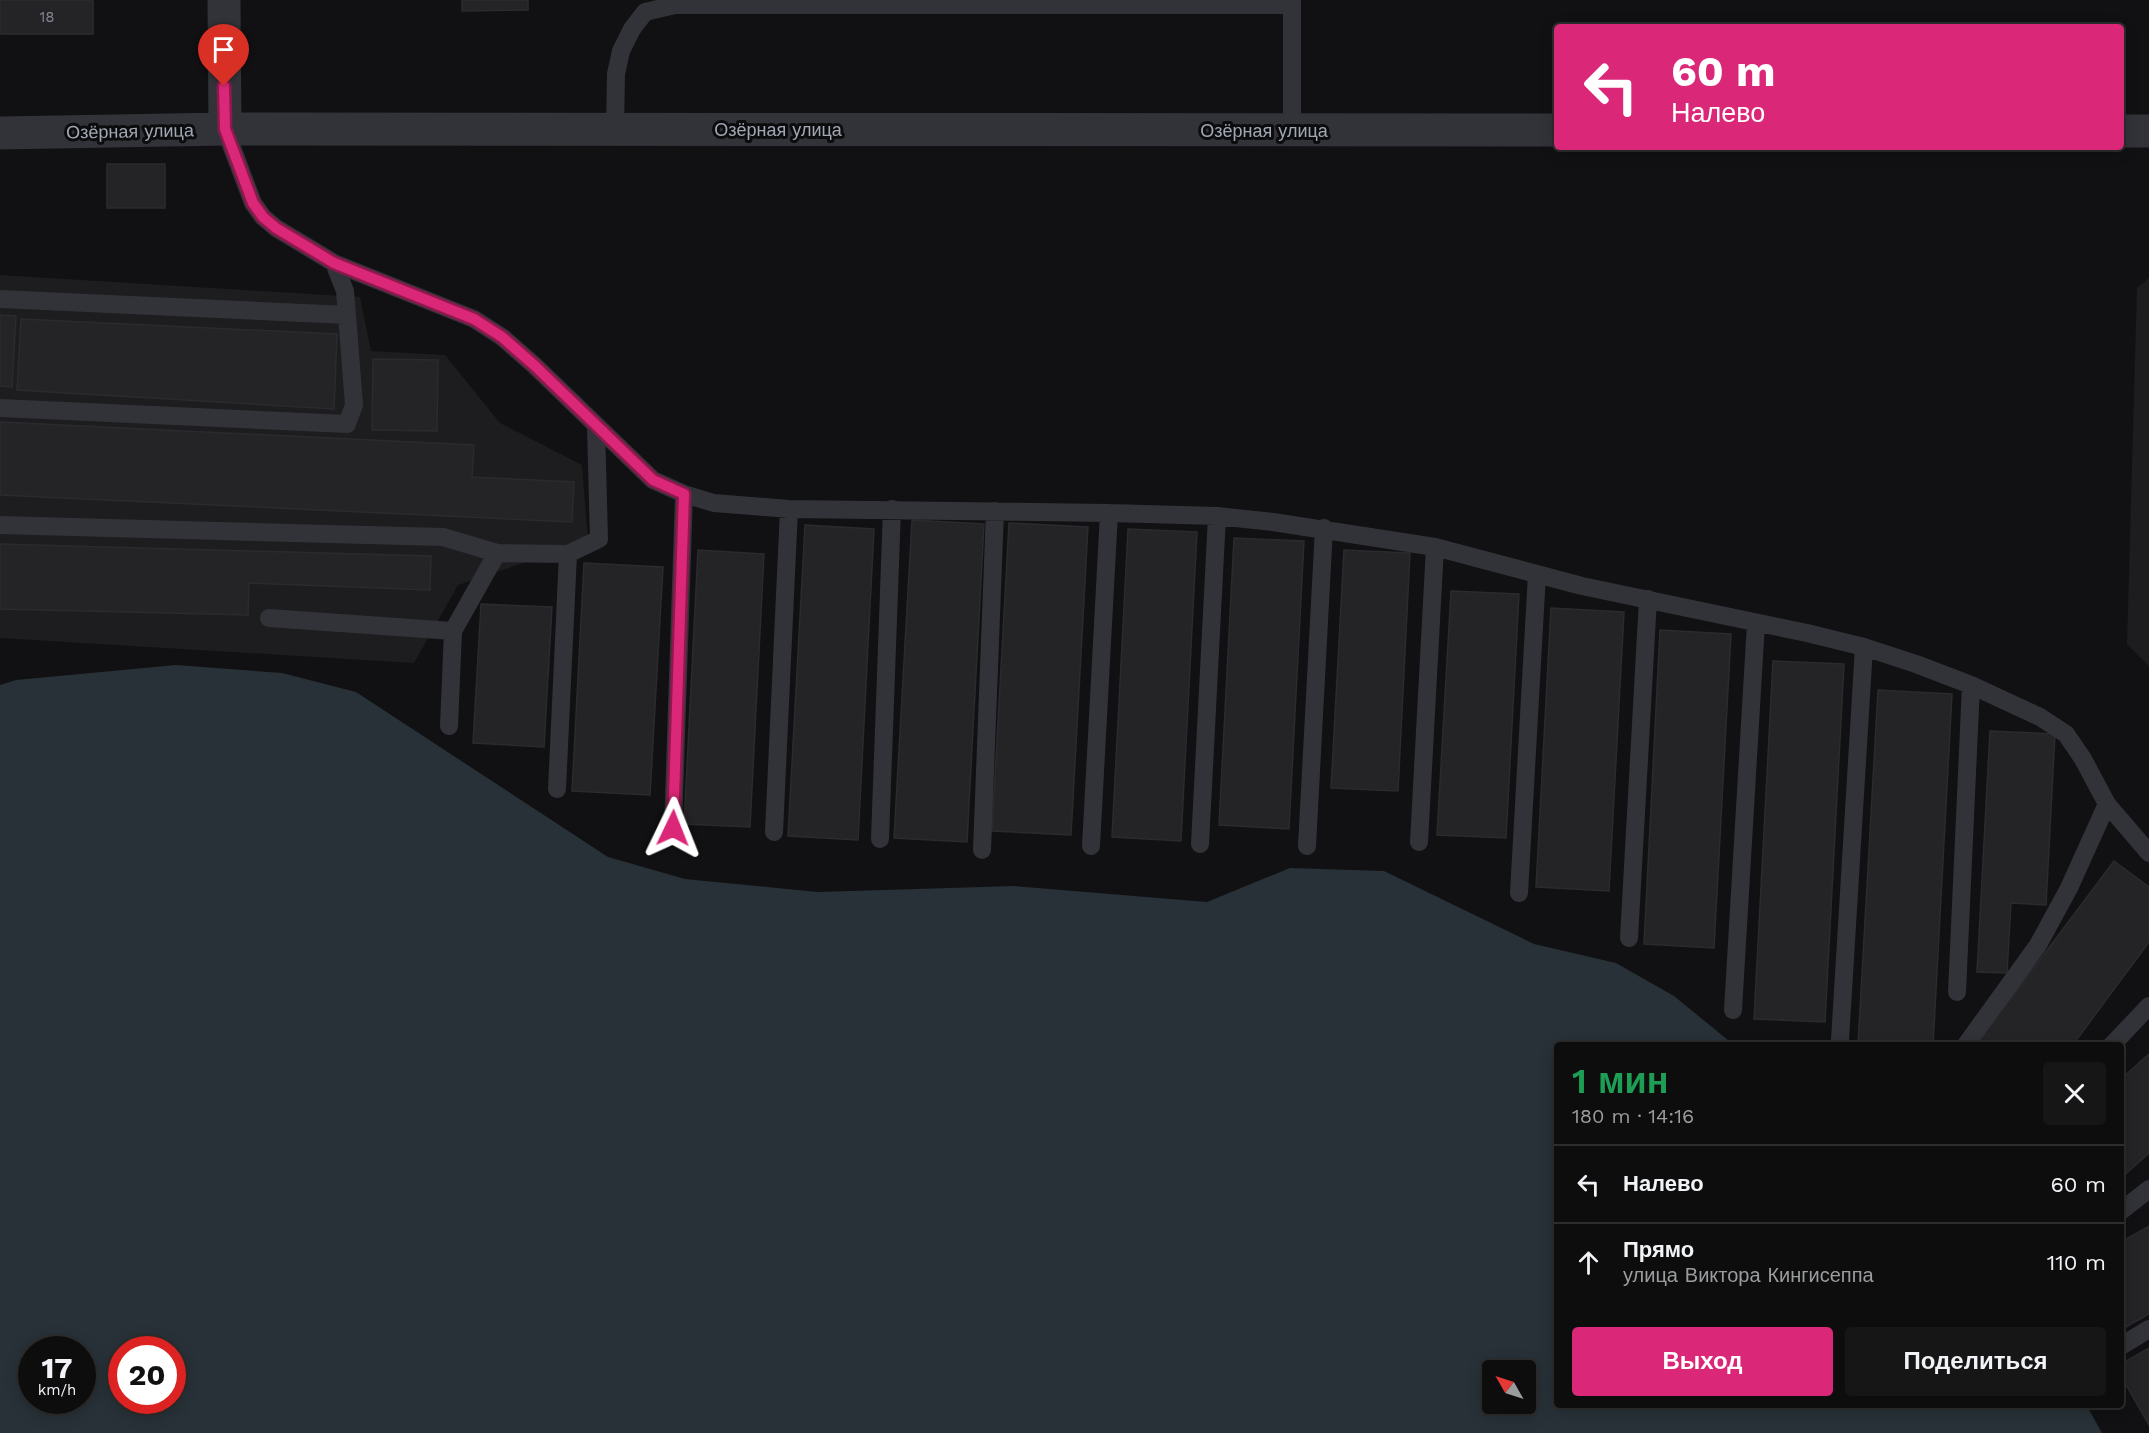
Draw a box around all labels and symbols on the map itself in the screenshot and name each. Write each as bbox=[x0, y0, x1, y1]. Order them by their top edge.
house number: 18 bbox=[39, 8, 55, 26]
pin bbox=[198, 24, 249, 86]
street label: Озёрная улица bbox=[66, 119, 195, 143]
street label: Озёрная улица bbox=[714, 119, 843, 140]
street label: Озёрная улица bbox=[1200, 120, 1329, 141]
position arrow bbox=[641, 796, 705, 860]
speed limit sign: 20 bbox=[108, 1336, 186, 1414]
north arrow bbox=[1482, 1360, 1536, 1414]

